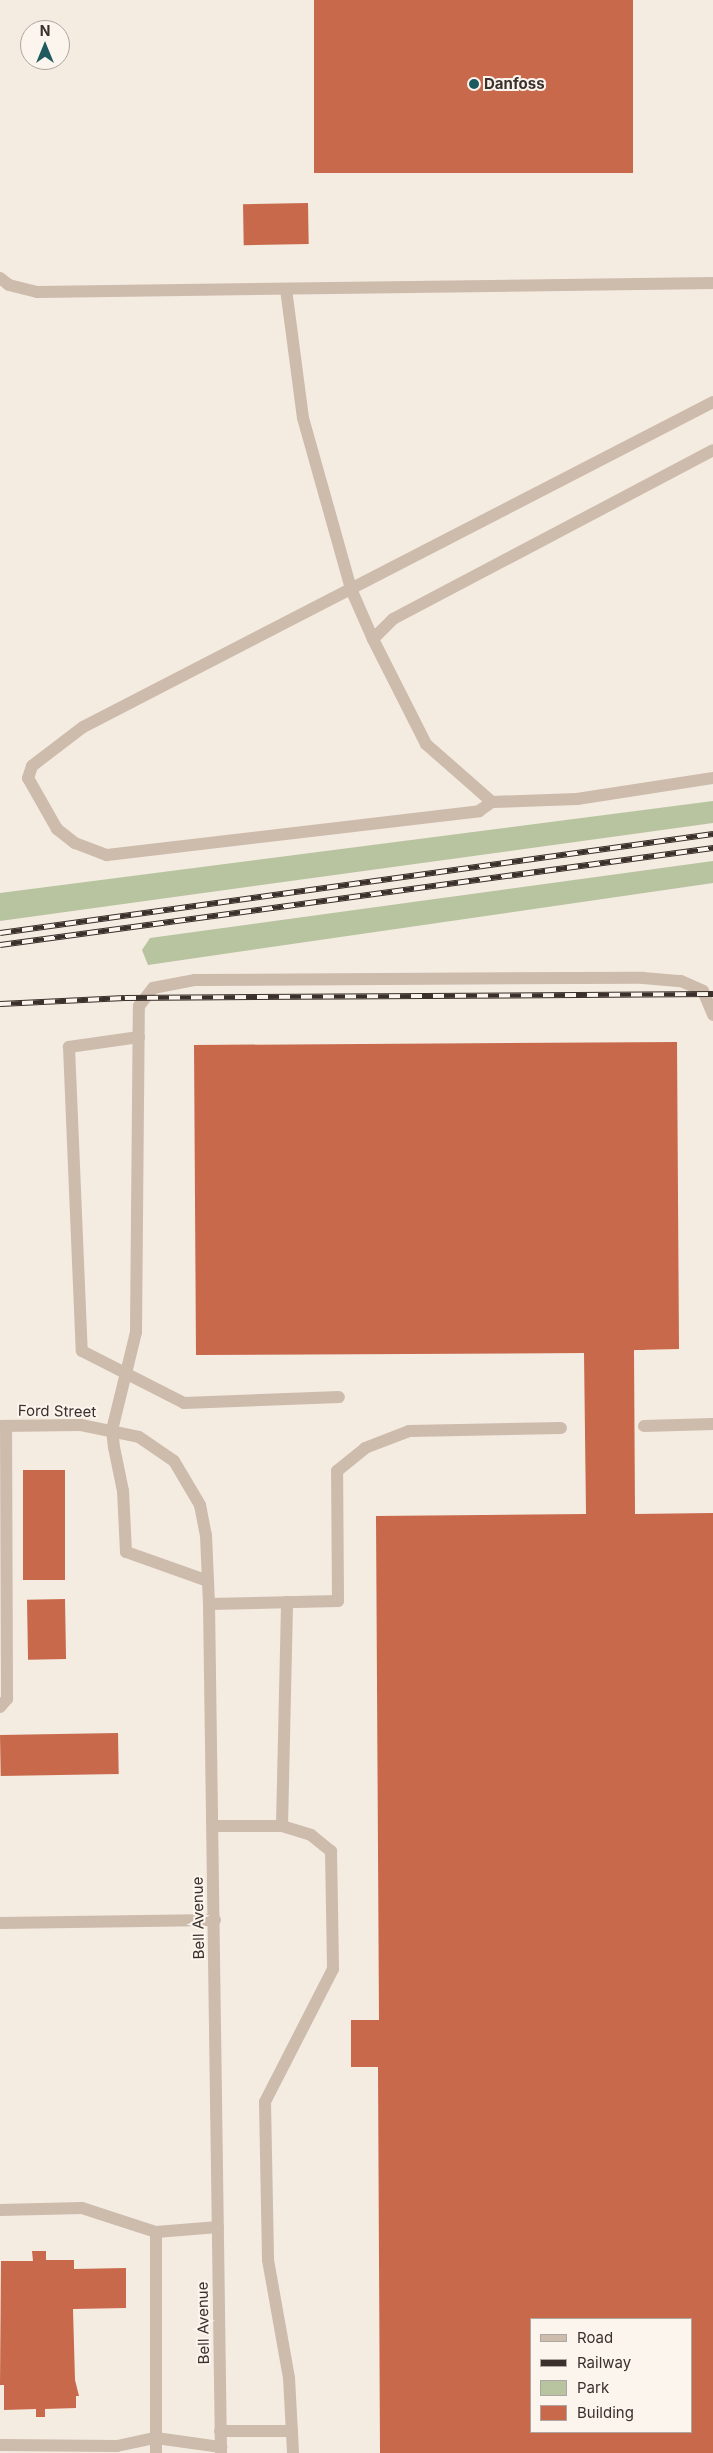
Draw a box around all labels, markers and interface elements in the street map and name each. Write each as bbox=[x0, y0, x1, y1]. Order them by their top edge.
north arrow bbox=[20, 20, 70, 70]
text: N bbox=[40, 22, 50, 39]
place label: Danfoss bbox=[484, 75, 545, 93]
marker: Danfoss bbox=[468, 78, 480, 90]
street label: Ford Street bbox=[18, 1401, 96, 1421]
street label: Bell Avenue bbox=[188, 1876, 208, 1960]
street label: Bell Avenue bbox=[193, 2281, 213, 2365]
legend bbox=[530, 2318, 693, 2433]
text: Road bbox=[577, 2328, 613, 2347]
text: Railway bbox=[577, 2353, 631, 2372]
text: Park bbox=[577, 2378, 609, 2397]
text: Building bbox=[577, 2403, 634, 2422]

